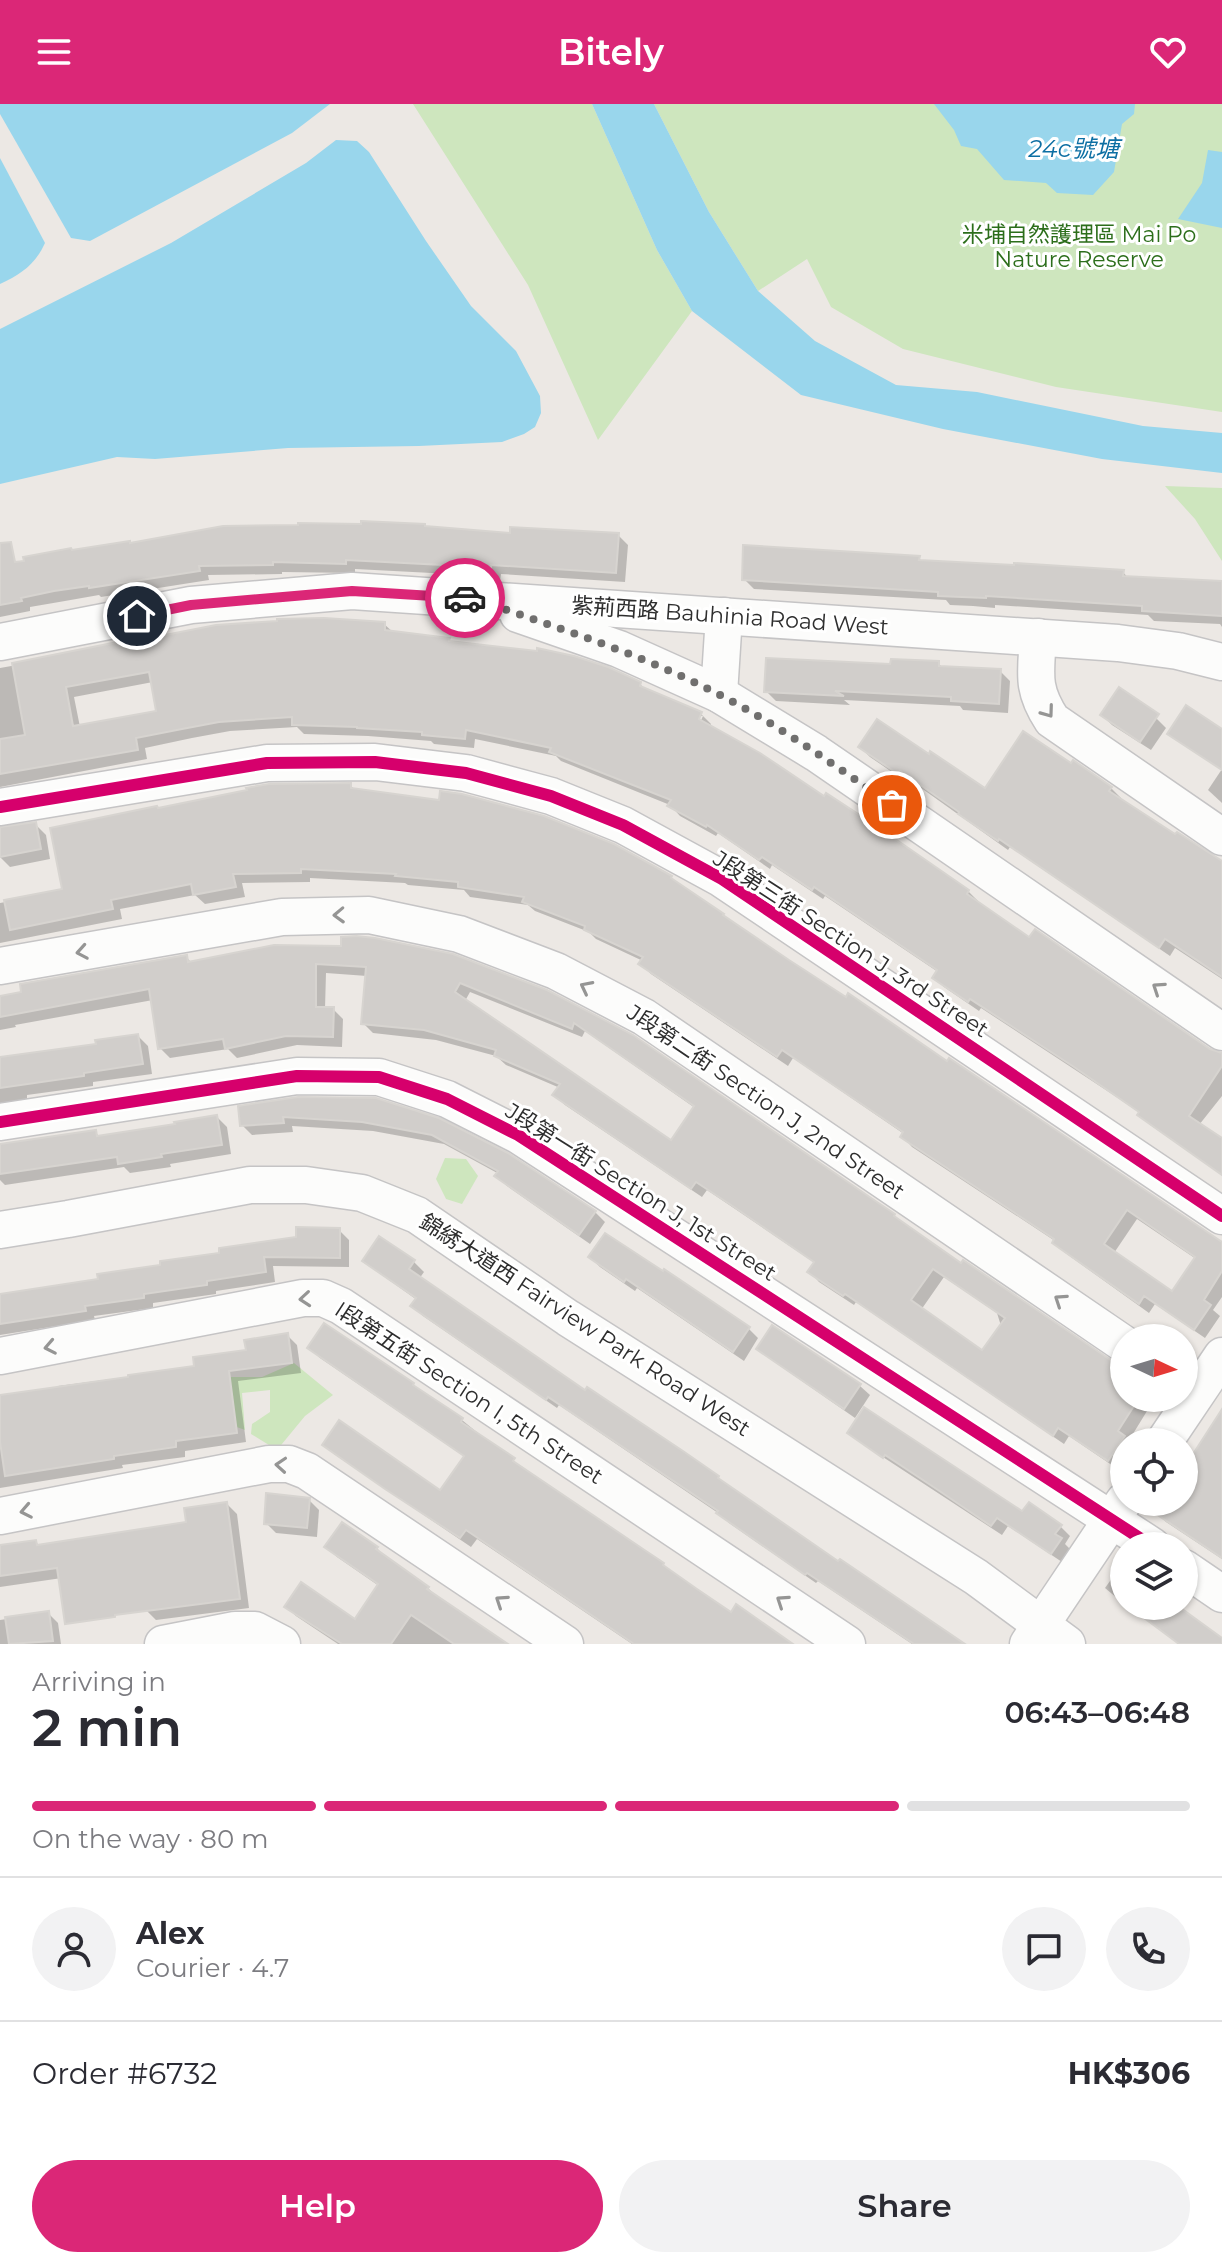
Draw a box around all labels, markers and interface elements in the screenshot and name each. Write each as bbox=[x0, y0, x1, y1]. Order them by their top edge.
icon: menu bbox=[32, 30, 76, 74]
text: Bitely bbox=[558, 30, 664, 74]
icon: heart bbox=[1146, 30, 1190, 74]
water label: 24c號塘 bbox=[1028, 134, 1123, 163]
park label: 米埔自然護理區 Mai Po Nature Reserve bbox=[962, 221, 1196, 273]
courier bbox=[425, 558, 505, 638]
icon: car bbox=[443, 576, 487, 620]
pin bbox=[103, 582, 171, 650]
street label: 紫荊西路 Bauhinia Road West bbox=[570, 591, 890, 641]
icon: home bbox=[115, 594, 159, 638]
one-way arrow bbox=[1038, 703, 1053, 717]
pin bbox=[858, 771, 926, 839]
icon: bag bbox=[870, 783, 914, 827]
street label: J段第三街 Section J, 3rd Street bbox=[707, 844, 994, 1043]
one-way arrow bbox=[332, 907, 345, 924]
one-way arrow bbox=[75, 942, 89, 959]
one-way arrow bbox=[580, 981, 594, 996]
one-way arrow bbox=[1152, 983, 1166, 998]
street label: J段第二街 Section J, 2nd Street bbox=[621, 998, 910, 1205]
street label: J段第一街 Section J, 1st Street bbox=[500, 1097, 782, 1287]
street label: 錦綉大道西 Fairview Park Road West bbox=[415, 1208, 755, 1442]
one-way arrow bbox=[298, 1290, 311, 1307]
one-way arrow bbox=[1054, 1295, 1068, 1310]
street label: I段第五街 Section I, 5th Street bbox=[330, 1296, 608, 1490]
north arrow bbox=[1110, 1324, 1198, 1412]
map controls bbox=[1110, 1324, 1198, 1620]
one-way arrow bbox=[43, 1337, 56, 1354]
button: locate bbox=[1110, 1428, 1198, 1516]
one-way arrow bbox=[274, 1457, 287, 1474]
one-way arrow bbox=[19, 1502, 33, 1519]
button: layers bbox=[1110, 1532, 1198, 1620]
one-way arrow bbox=[495, 1595, 509, 1610]
one-way arrow bbox=[776, 1595, 791, 1610]
text: Arriving in bbox=[32, 1666, 166, 1698]
text: 06:43–06:48 bbox=[1004, 1694, 1190, 1731]
text: 2 min bbox=[32, 1696, 182, 1759]
text: On the way · 80 m bbox=[32, 1823, 269, 1855]
button: person bbox=[32, 1907, 116, 1991]
button: chat bbox=[1002, 1907, 1086, 1991]
button: phone bbox=[1106, 1907, 1190, 1991]
text: Alex bbox=[136, 1915, 204, 1952]
text: Courier · 4.7 bbox=[136, 1952, 289, 1984]
text: Order #6732 bbox=[32, 2055, 217, 2092]
text: HK$306 bbox=[1068, 2055, 1190, 2092]
button: Help bbox=[32, 2160, 603, 2252]
button: Share bbox=[619, 2160, 1190, 2252]

